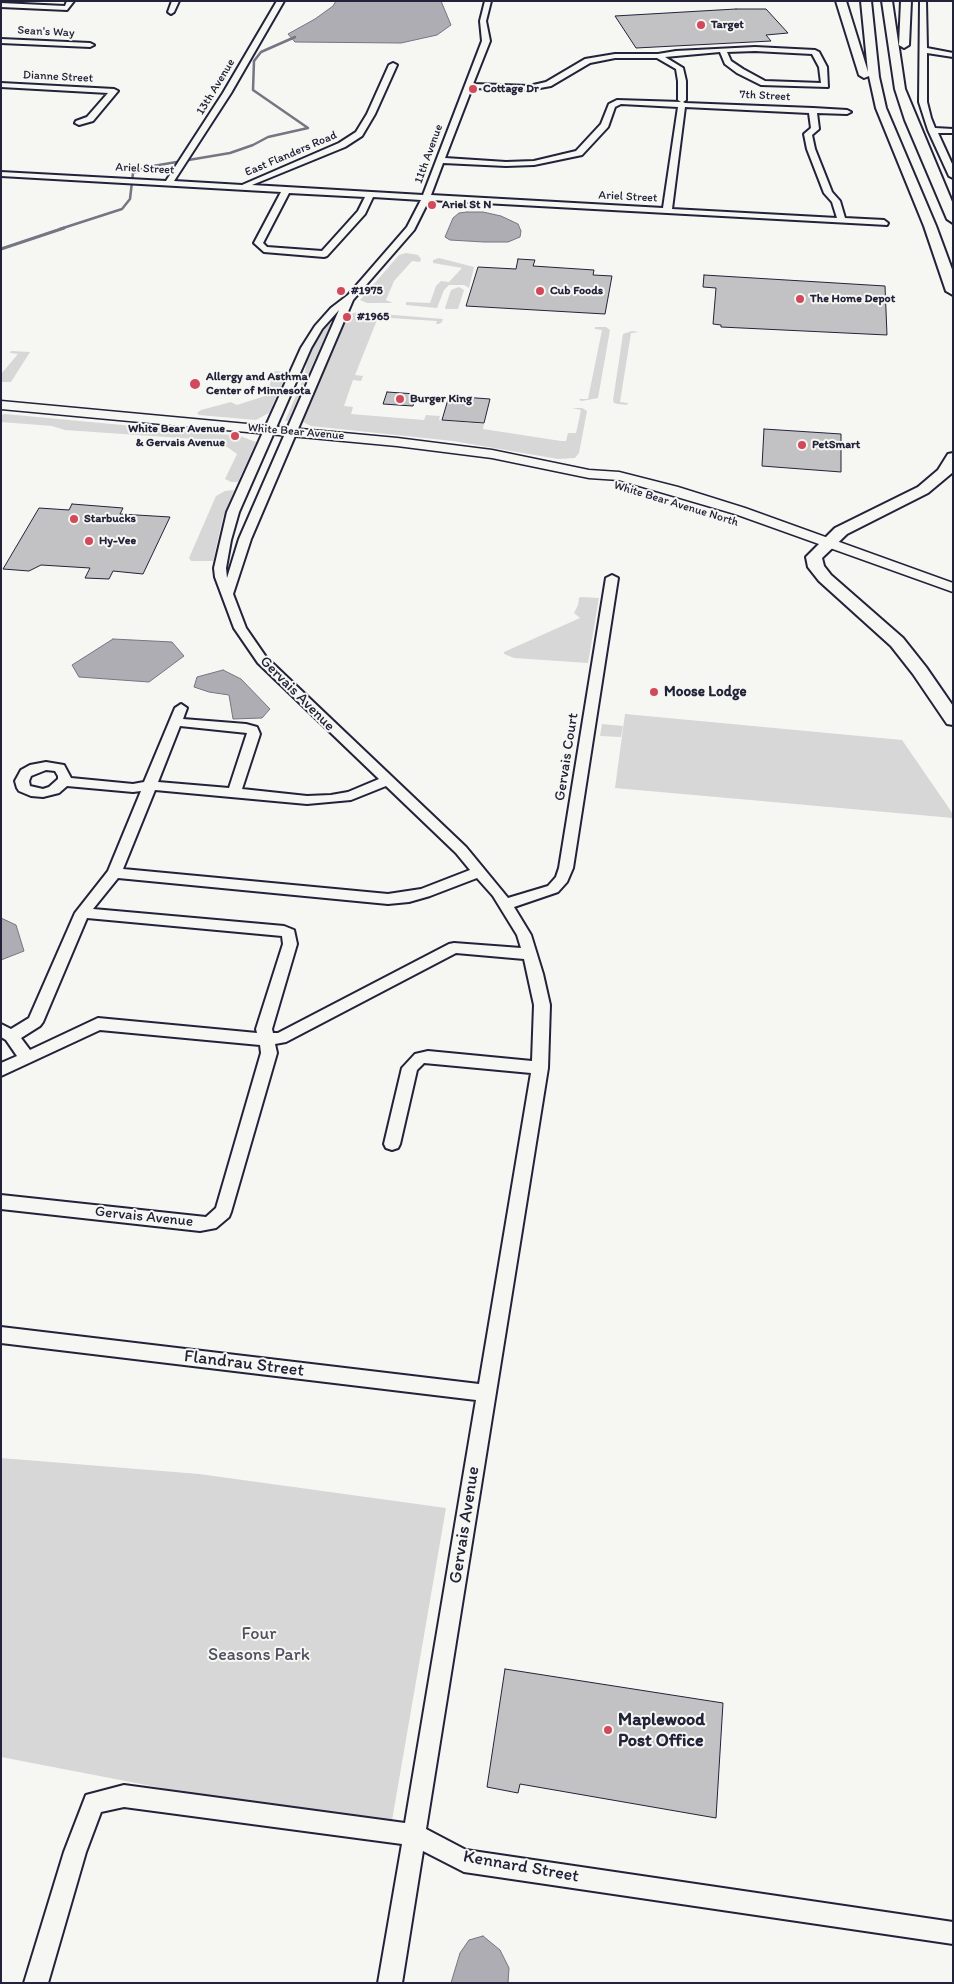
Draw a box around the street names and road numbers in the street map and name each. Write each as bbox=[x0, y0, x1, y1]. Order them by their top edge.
street label: Sean's Way bbox=[17, 23, 75, 41]
street label: 13th Avenue bbox=[194, 56, 238, 118]
street label: Dianne Street bbox=[23, 68, 93, 86]
street label: 7th Street bbox=[739, 87, 791, 105]
street label: 11th Avenue bbox=[412, 122, 446, 186]
street label: East Flanders Road bbox=[243, 128, 339, 180]
street label: Ariel Street bbox=[115, 160, 175, 178]
street label: Ariel Street bbox=[598, 188, 658, 206]
street label: White Bear Avenue bbox=[247, 421, 345, 443]
street label: White Bear Avenue North bbox=[612, 478, 740, 530]
street label: Gervais Avenue bbox=[256, 653, 338, 735]
street label: Gervais Court bbox=[551, 712, 583, 802]
street label: Gervais Avenue bbox=[94, 1203, 194, 1231]
street label: Flandrau Street bbox=[183, 1346, 305, 1382]
street label: Gervais Avenue bbox=[445, 1465, 485, 1585]
street label: Kennard Street bbox=[461, 1846, 581, 1888]

